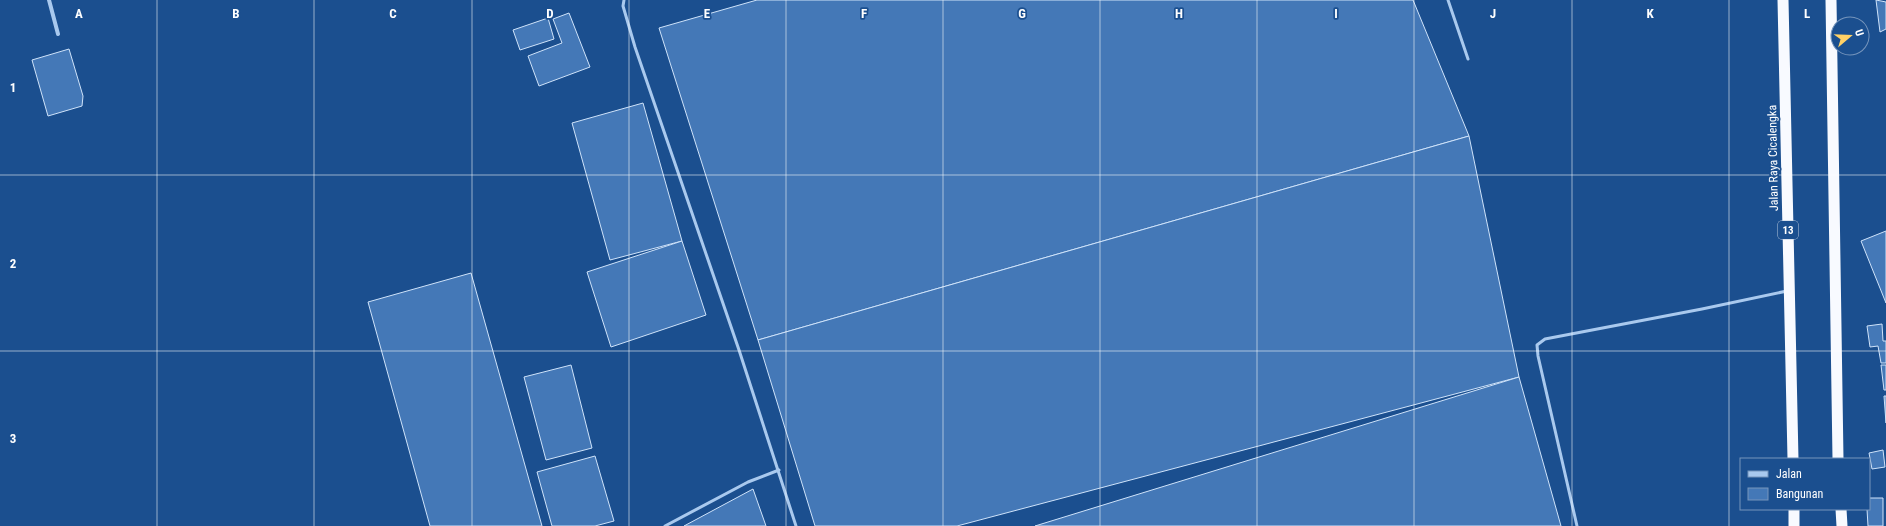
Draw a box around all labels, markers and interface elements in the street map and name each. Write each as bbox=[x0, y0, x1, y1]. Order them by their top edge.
text: A bbox=[75, 6, 83, 21]
text: B bbox=[232, 6, 240, 21]
text: C bbox=[389, 6, 397, 21]
text: D bbox=[546, 6, 554, 21]
text: E bbox=[704, 6, 711, 21]
text: F bbox=[861, 6, 867, 21]
text: G bbox=[1018, 6, 1026, 21]
text: H bbox=[1175, 6, 1183, 21]
text: I bbox=[1334, 6, 1338, 21]
text: J bbox=[1490, 6, 1496, 21]
text: K bbox=[1646, 6, 1654, 21]
text: L bbox=[1804, 6, 1810, 21]
north arrow bbox=[1830, 16, 1870, 56]
text: U bbox=[1852, 28, 1866, 38]
text: 1 bbox=[10, 80, 16, 95]
street label: Jalan Raya Cicalengka bbox=[1765, 105, 1781, 211]
road number: 13 bbox=[1778, 221, 1798, 239]
text: 2 bbox=[10, 256, 17, 271]
text: 3 bbox=[10, 431, 16, 446]
legend bbox=[1740, 458, 1870, 510]
text: Jalan bbox=[1776, 467, 1802, 481]
text: Bangunan bbox=[1776, 487, 1823, 501]

